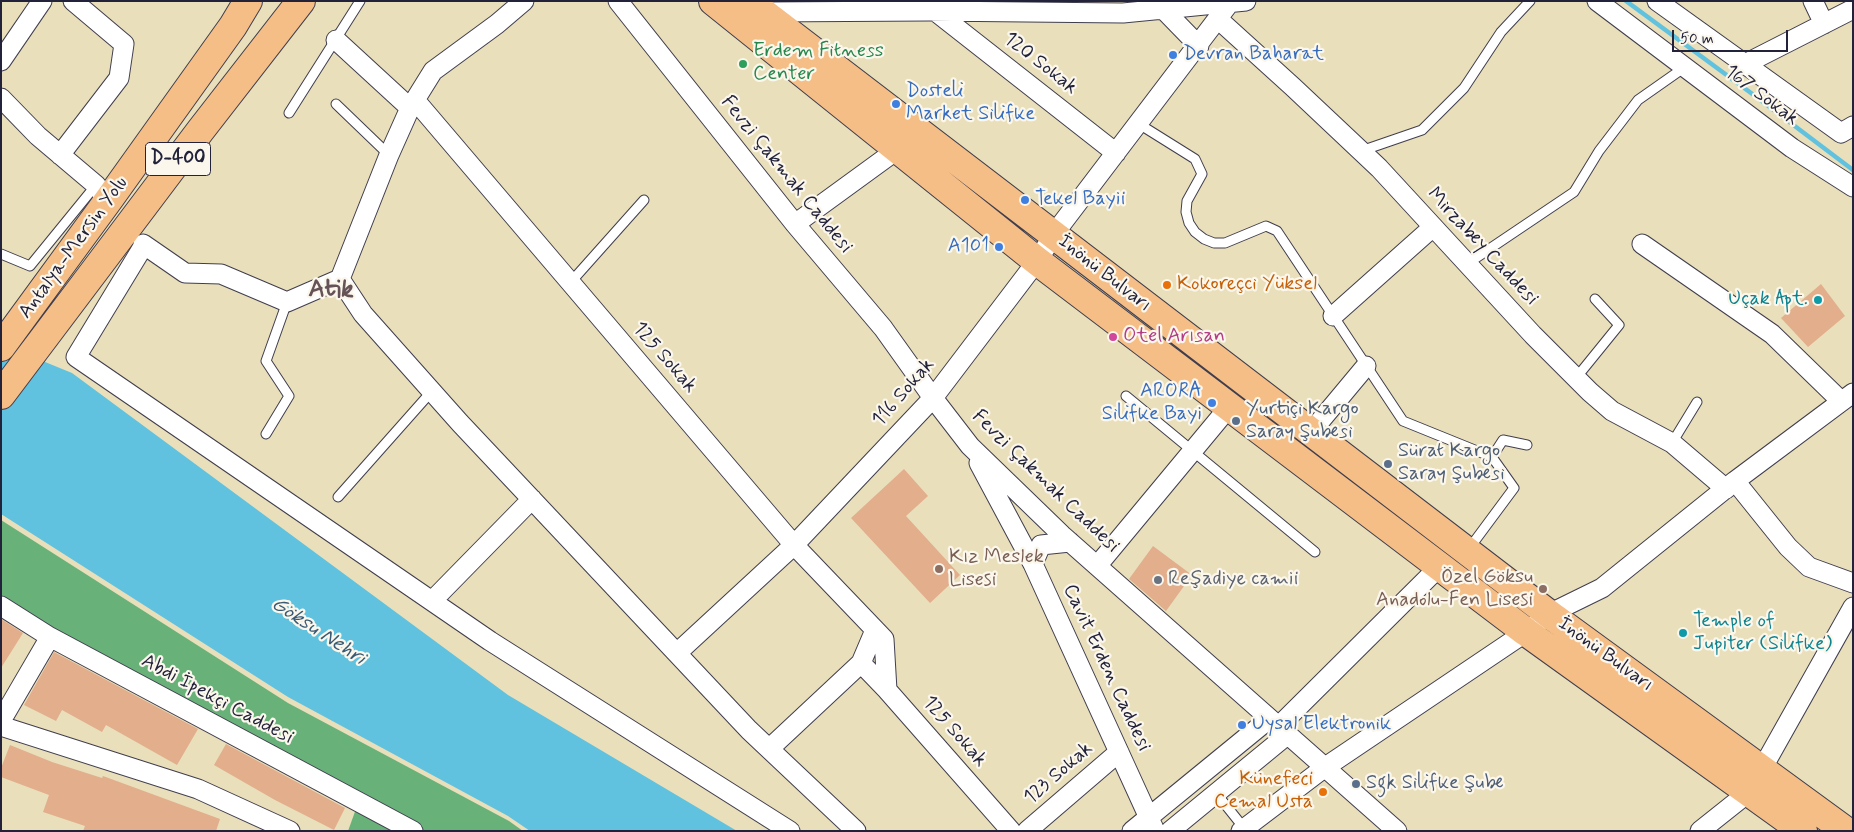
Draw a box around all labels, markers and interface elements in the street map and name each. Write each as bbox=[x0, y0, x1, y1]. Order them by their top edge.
scale bar bbox=[1674, 20, 1790, 52]
street label: 120 Sokak bbox=[998, 28, 1082, 100]
text: 50 m bbox=[1680, 29, 1714, 49]
place label: Erdem Fitness Center bbox=[753, 40, 884, 87]
place label: Devran Baharat bbox=[1183, 43, 1324, 67]
marker: Devran Baharat bbox=[1167, 49, 1179, 61]
marker: Erdem Fitness Center bbox=[737, 58, 749, 70]
street label: 167 Sokak bbox=[1719, 60, 1803, 132]
place label: Dosteli Market Silifke bbox=[906, 80, 1035, 127]
street label: Fevzi Çakmak Caddesi bbox=[715, 91, 857, 259]
marker: Dosteli Market Silifke bbox=[890, 98, 902, 110]
road number: D-400 bbox=[146, 142, 210, 176]
street label: Antalya-Mersin Yolu bbox=[14, 172, 134, 324]
street label: Mirzabey Caddesi bbox=[1421, 183, 1543, 311]
place label: Tekel Bayii bbox=[1035, 188, 1125, 212]
marker: Tekel Bayii bbox=[1019, 194, 1031, 206]
street label: İnönü Bulvarı bbox=[1052, 230, 1156, 318]
place label: A101 bbox=[948, 235, 989, 259]
marker: A101 bbox=[993, 241, 1005, 253]
place label: Kokoreçci Yüksel bbox=[1177, 273, 1317, 297]
district label: Atik bbox=[308, 276, 354, 306]
marker: Kokoreçci Yüksel bbox=[1161, 279, 1173, 291]
place label: Uçak Apt. bbox=[1728, 288, 1808, 312]
marker: Uçak Apt. bbox=[1812, 294, 1824, 306]
street label: 125 Sokak bbox=[627, 317, 701, 399]
place label: Otel Arısan bbox=[1123, 325, 1225, 349]
marker: Otel Arısan bbox=[1107, 331, 1119, 343]
street label: 116 Sokak bbox=[868, 354, 940, 432]
place label: ARORA Silifke Bayi bbox=[1102, 380, 1202, 427]
marker: ARORA Silifke Bayi bbox=[1206, 397, 1218, 409]
place label: Yurtiçi Kargo Saray Şubesi bbox=[1246, 398, 1359, 445]
street label: Fevzi Çakmak Caddesi bbox=[966, 405, 1124, 559]
marker: Yurtiçi Kargo Saray Şubesi bbox=[1230, 415, 1242, 427]
place label: Sürat Kargo Saray Şubesi bbox=[1398, 440, 1505, 487]
marker: Sürat Kargo Saray Şubesi bbox=[1382, 458, 1394, 470]
place label: Kız Meslek Lisesi bbox=[949, 546, 1044, 593]
marker: Kız Meslek Lisesi bbox=[933, 563, 945, 575]
place label: Özel Göksu Anadolu-Fen Lisesi bbox=[1376, 566, 1533, 613]
place label: Reşadiye camii bbox=[1168, 568, 1298, 592]
marker: Reşadiye camii bbox=[1152, 574, 1164, 586]
street label: Cavit Erden Caddesi bbox=[1057, 581, 1155, 755]
marker: Özel Göksu Anadolu-Fen Lisesi bbox=[1537, 583, 1549, 595]
water label: Göksu Nehri bbox=[266, 592, 370, 672]
place label: Temple of Jupiter (Silifke) bbox=[1693, 610, 1832, 657]
street label: İnönü Bulvarı bbox=[1553, 612, 1657, 698]
marker: Temple of Jupiter (Silifke) bbox=[1677, 627, 1689, 639]
street label: Abdi İpekçi Caddesi bbox=[137, 650, 297, 750]
street label: 125 Sokak bbox=[917, 691, 991, 773]
place label: Uysal Elektronik bbox=[1252, 713, 1391, 737]
marker: Uysal Elektronik bbox=[1236, 719, 1248, 731]
street label: 123 Sokak bbox=[1020, 738, 1098, 810]
place label: Künefeci Cemal Usta bbox=[1214, 768, 1313, 815]
place label: Sgk Silifke Şube bbox=[1366, 772, 1504, 796]
marker: Sgk Silifke Şube bbox=[1350, 778, 1362, 790]
marker: Künefeci Cemal Usta bbox=[1317, 786, 1329, 798]

